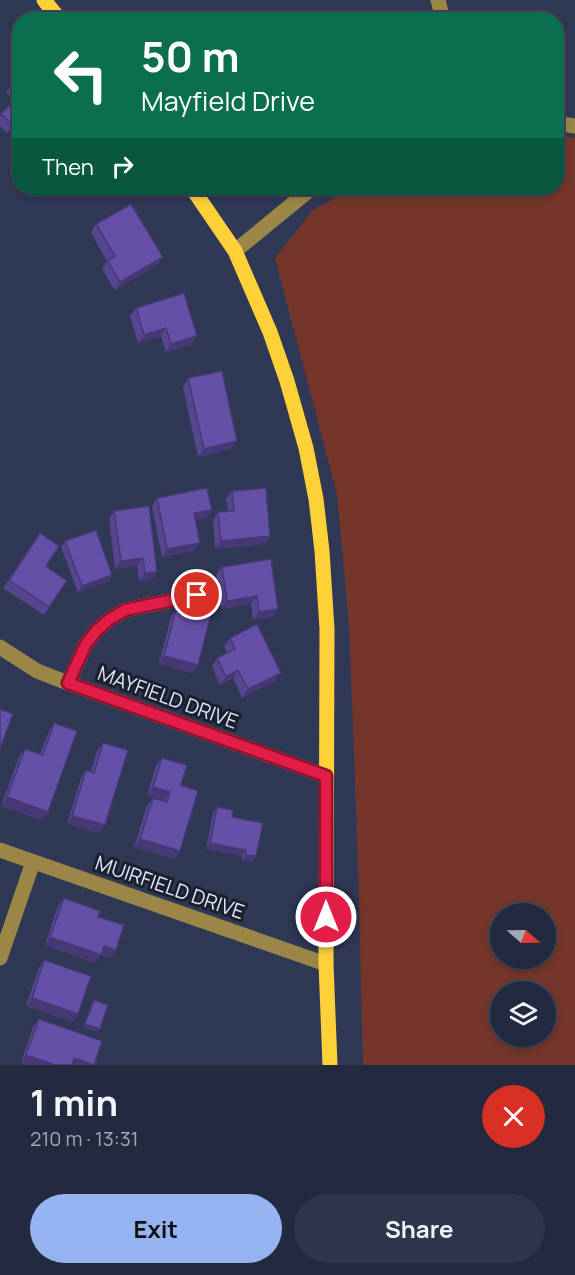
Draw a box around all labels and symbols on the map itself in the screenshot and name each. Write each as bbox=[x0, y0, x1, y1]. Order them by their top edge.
pin bbox=[171, 569, 222, 620]
street label: MAYFIELD DRIVE bbox=[94, 659, 242, 735]
street label: MUIRFIELD DRIVE bbox=[92, 849, 248, 925]
position arrow bbox=[294, 885, 358, 949]
north arrow bbox=[490, 903, 556, 969]

